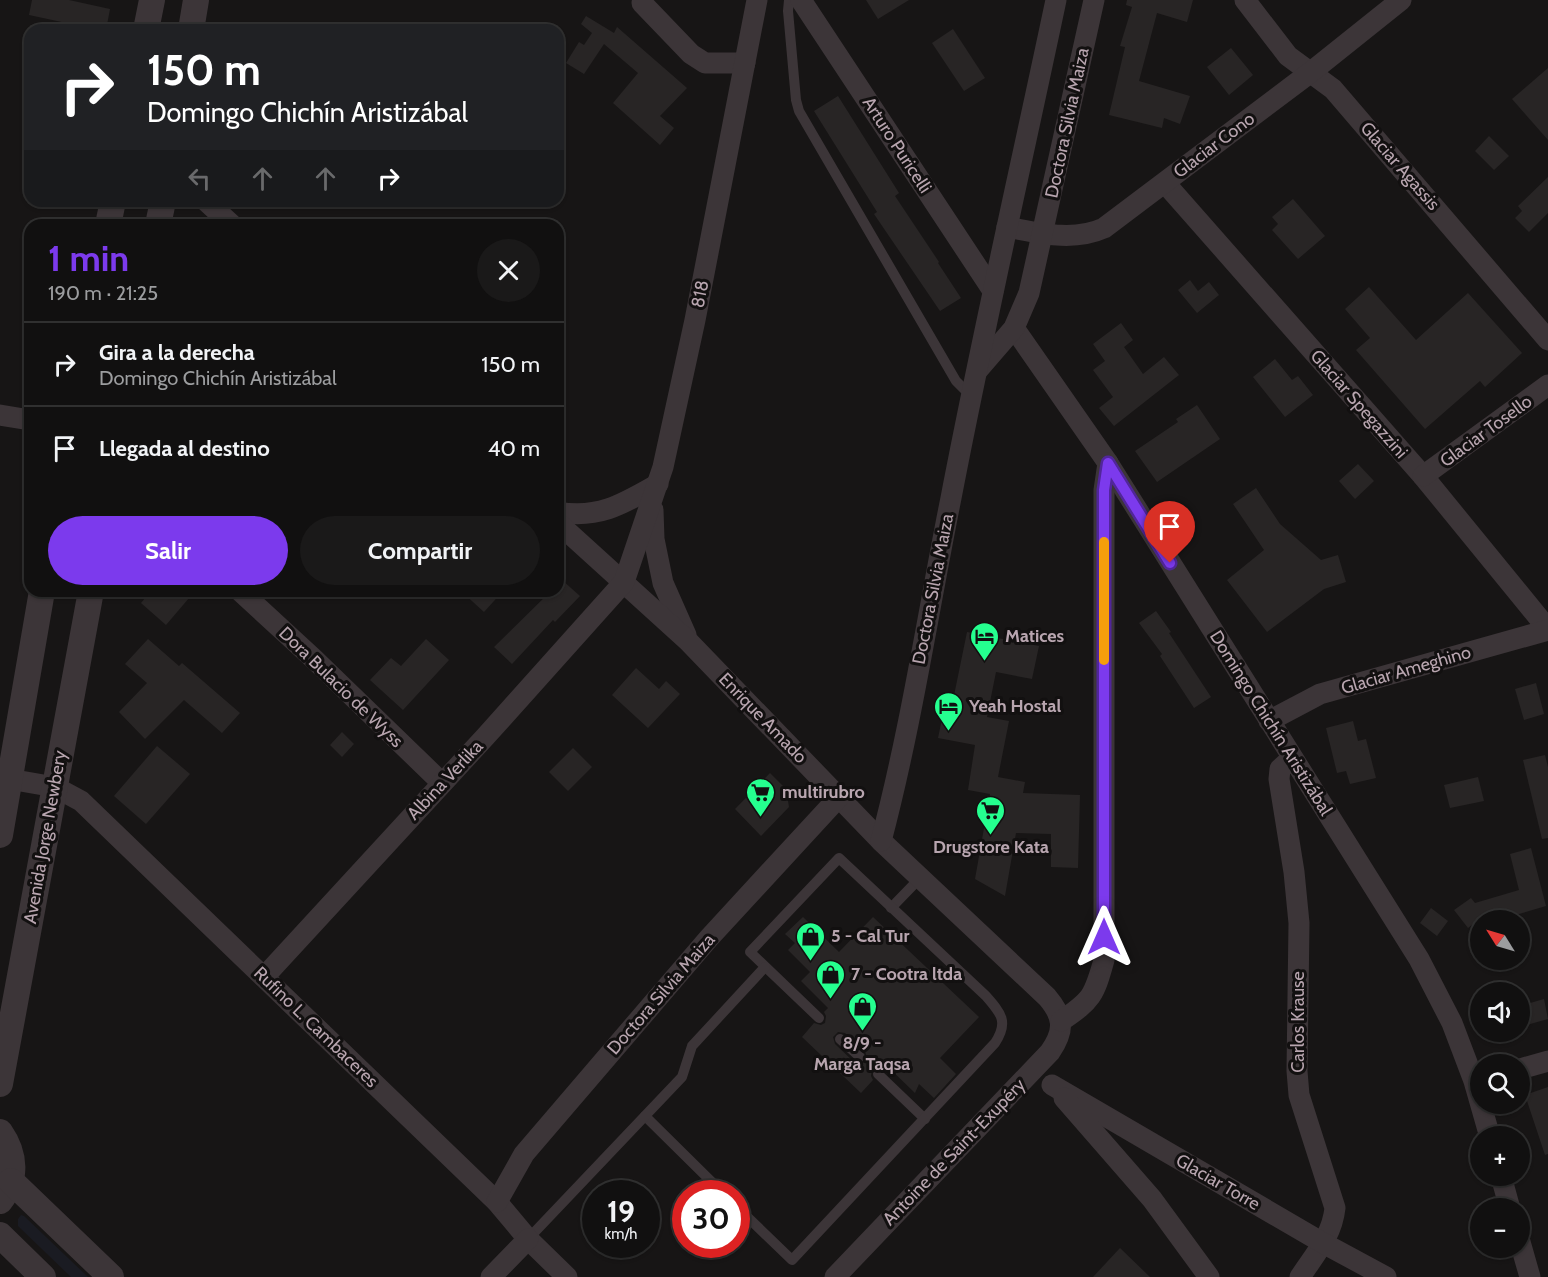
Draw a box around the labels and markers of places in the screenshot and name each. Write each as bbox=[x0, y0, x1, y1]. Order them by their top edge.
pin bbox=[1144, 501, 1195, 563]
hotel icon: Matices bbox=[968, 620, 1000, 662]
place label: Matices bbox=[1005, 625, 1065, 647]
hotel icon: Yeah Hostal bbox=[932, 690, 964, 732]
place label: Yeah Hostal bbox=[968, 695, 1062, 717]
supermarket icon: multirubro bbox=[745, 776, 777, 818]
place label: multirubro bbox=[782, 781, 865, 803]
supermarket icon: Drugstore Kata bbox=[975, 794, 1007, 836]
place label: Drugstore Kata bbox=[933, 836, 1049, 858]
shop icon: 5 - Cal Tur bbox=[794, 920, 826, 962]
place label: 5 - Cal Tur bbox=[831, 925, 909, 947]
shop icon: 7 - Cootra ltda bbox=[814, 958, 846, 1000]
place label: 7 - Cootra ltda bbox=[851, 963, 962, 985]
shop icon: 8/9 - Marga Taqsa bbox=[846, 990, 878, 1032]
place label: 8/9 - Marga Taqsa bbox=[814, 1032, 910, 1075]

